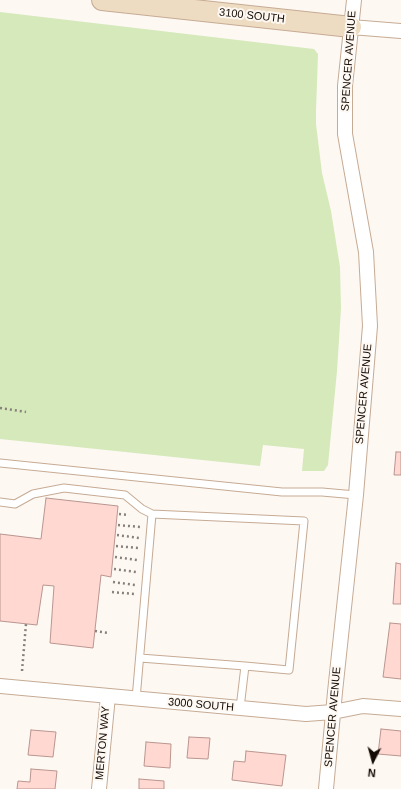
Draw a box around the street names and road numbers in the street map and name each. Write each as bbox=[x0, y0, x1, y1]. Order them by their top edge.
street label: 3100 SOUTH bbox=[218, 6, 286, 26]
street label: SPENCER AVENUE bbox=[339, 10, 359, 112]
street label: SPENCER AVENUE bbox=[353, 343, 375, 445]
street label: SPENCER AVENUE bbox=[322, 666, 344, 768]
street label: 3000 SOUTH bbox=[168, 696, 234, 714]
street label: MERTON WAY bbox=[93, 705, 113, 781]

